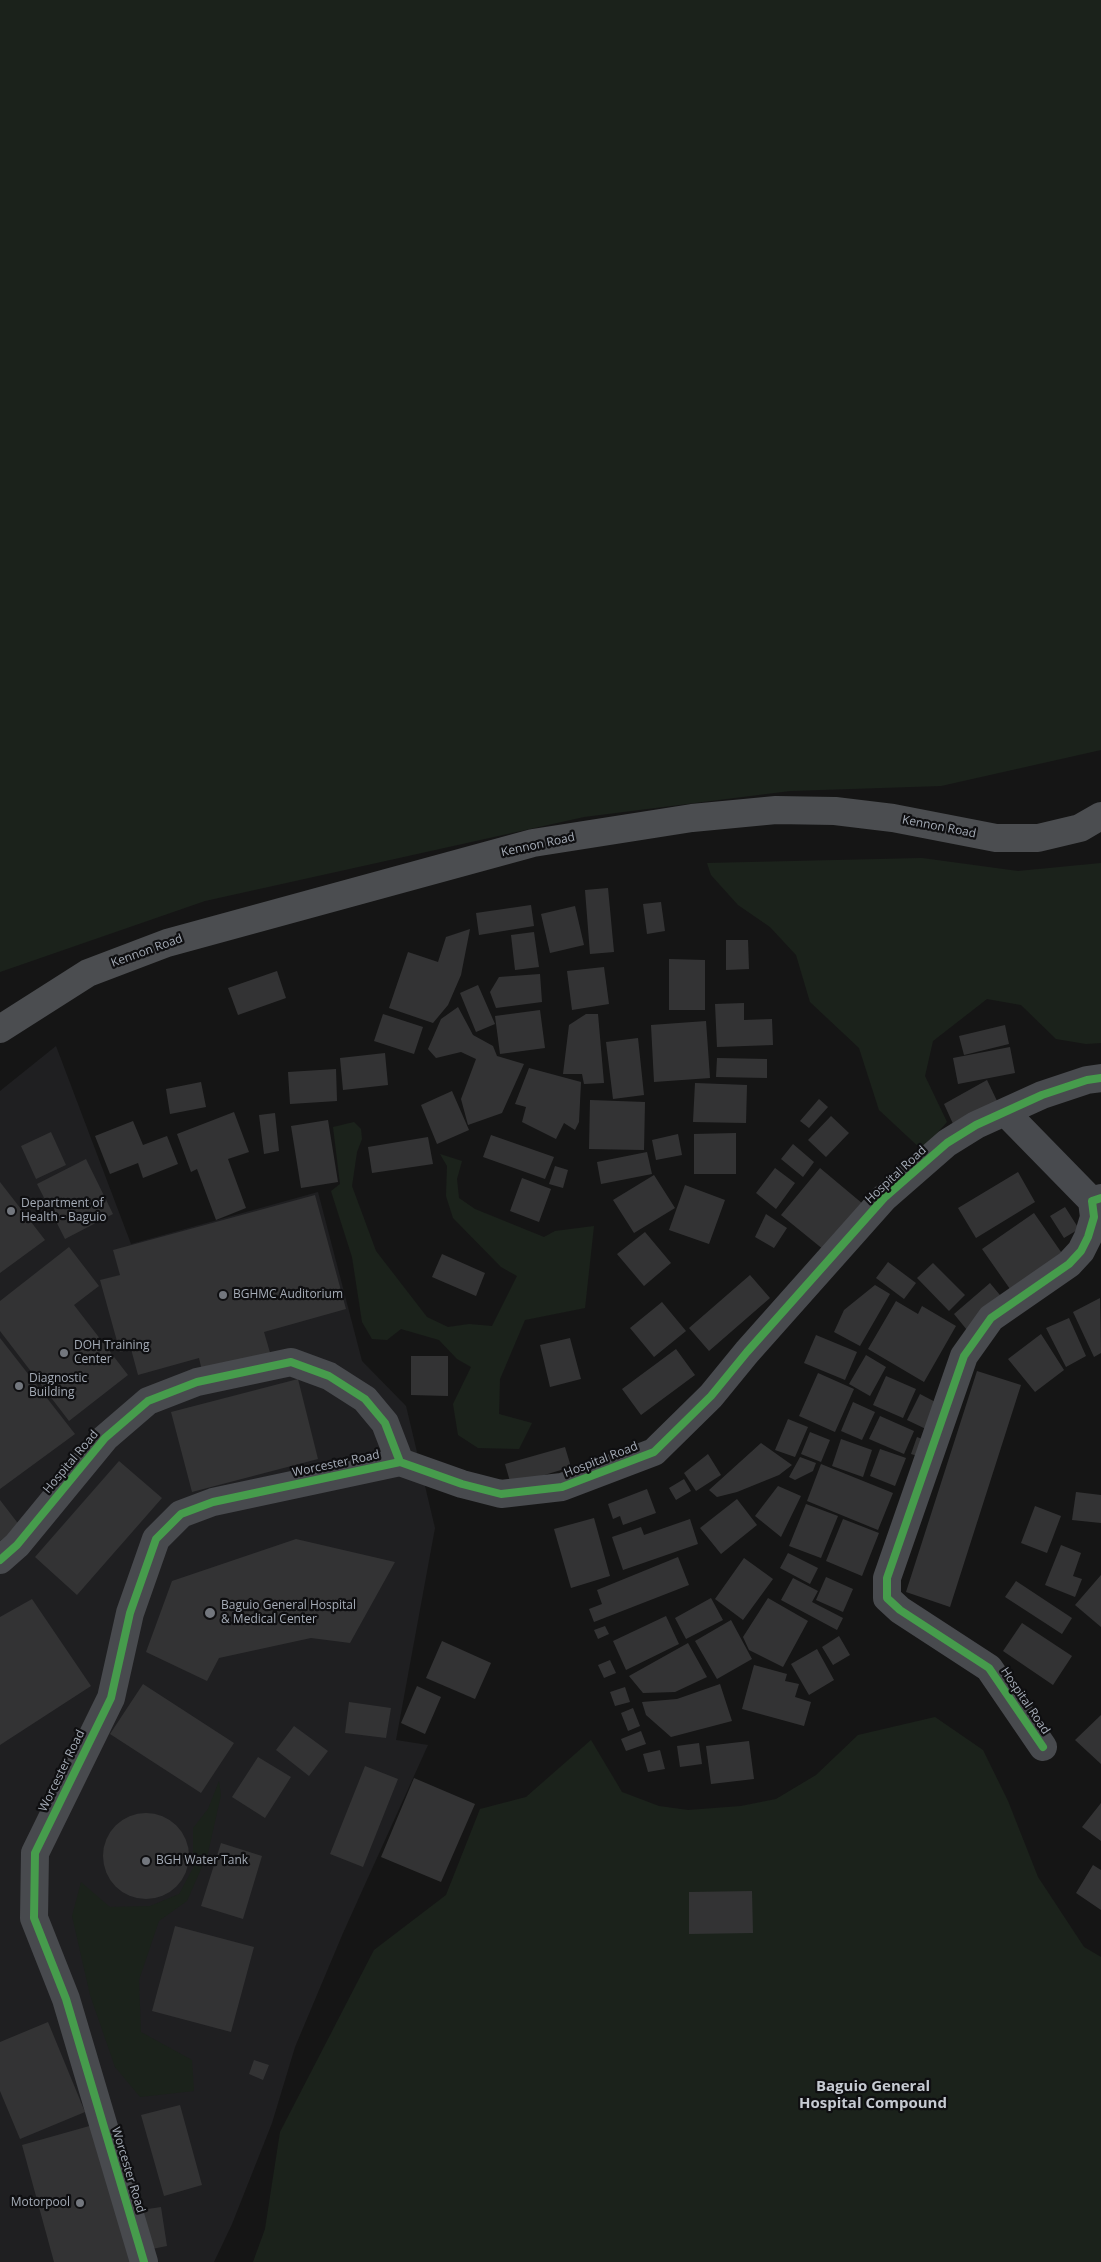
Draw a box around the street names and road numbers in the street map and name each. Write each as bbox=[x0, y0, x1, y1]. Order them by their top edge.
street label: Kennon Road bbox=[901, 813, 977, 841]
street label: Kennon Road bbox=[500, 830, 576, 860]
street label: Kennon Road bbox=[109, 931, 185, 971]
street label: Hospital Road bbox=[863, 1143, 929, 1207]
street label: Hospital Road bbox=[40, 1428, 102, 1496]
street label: Hospital Road bbox=[562, 1439, 640, 1481]
street label: Worcester Road bbox=[291, 1448, 381, 1480]
street label: Hospital Road bbox=[997, 1665, 1053, 1737]
street label: Worcester Road bbox=[36, 1728, 88, 1814]
street label: Worcester Road bbox=[108, 2125, 148, 2215]

